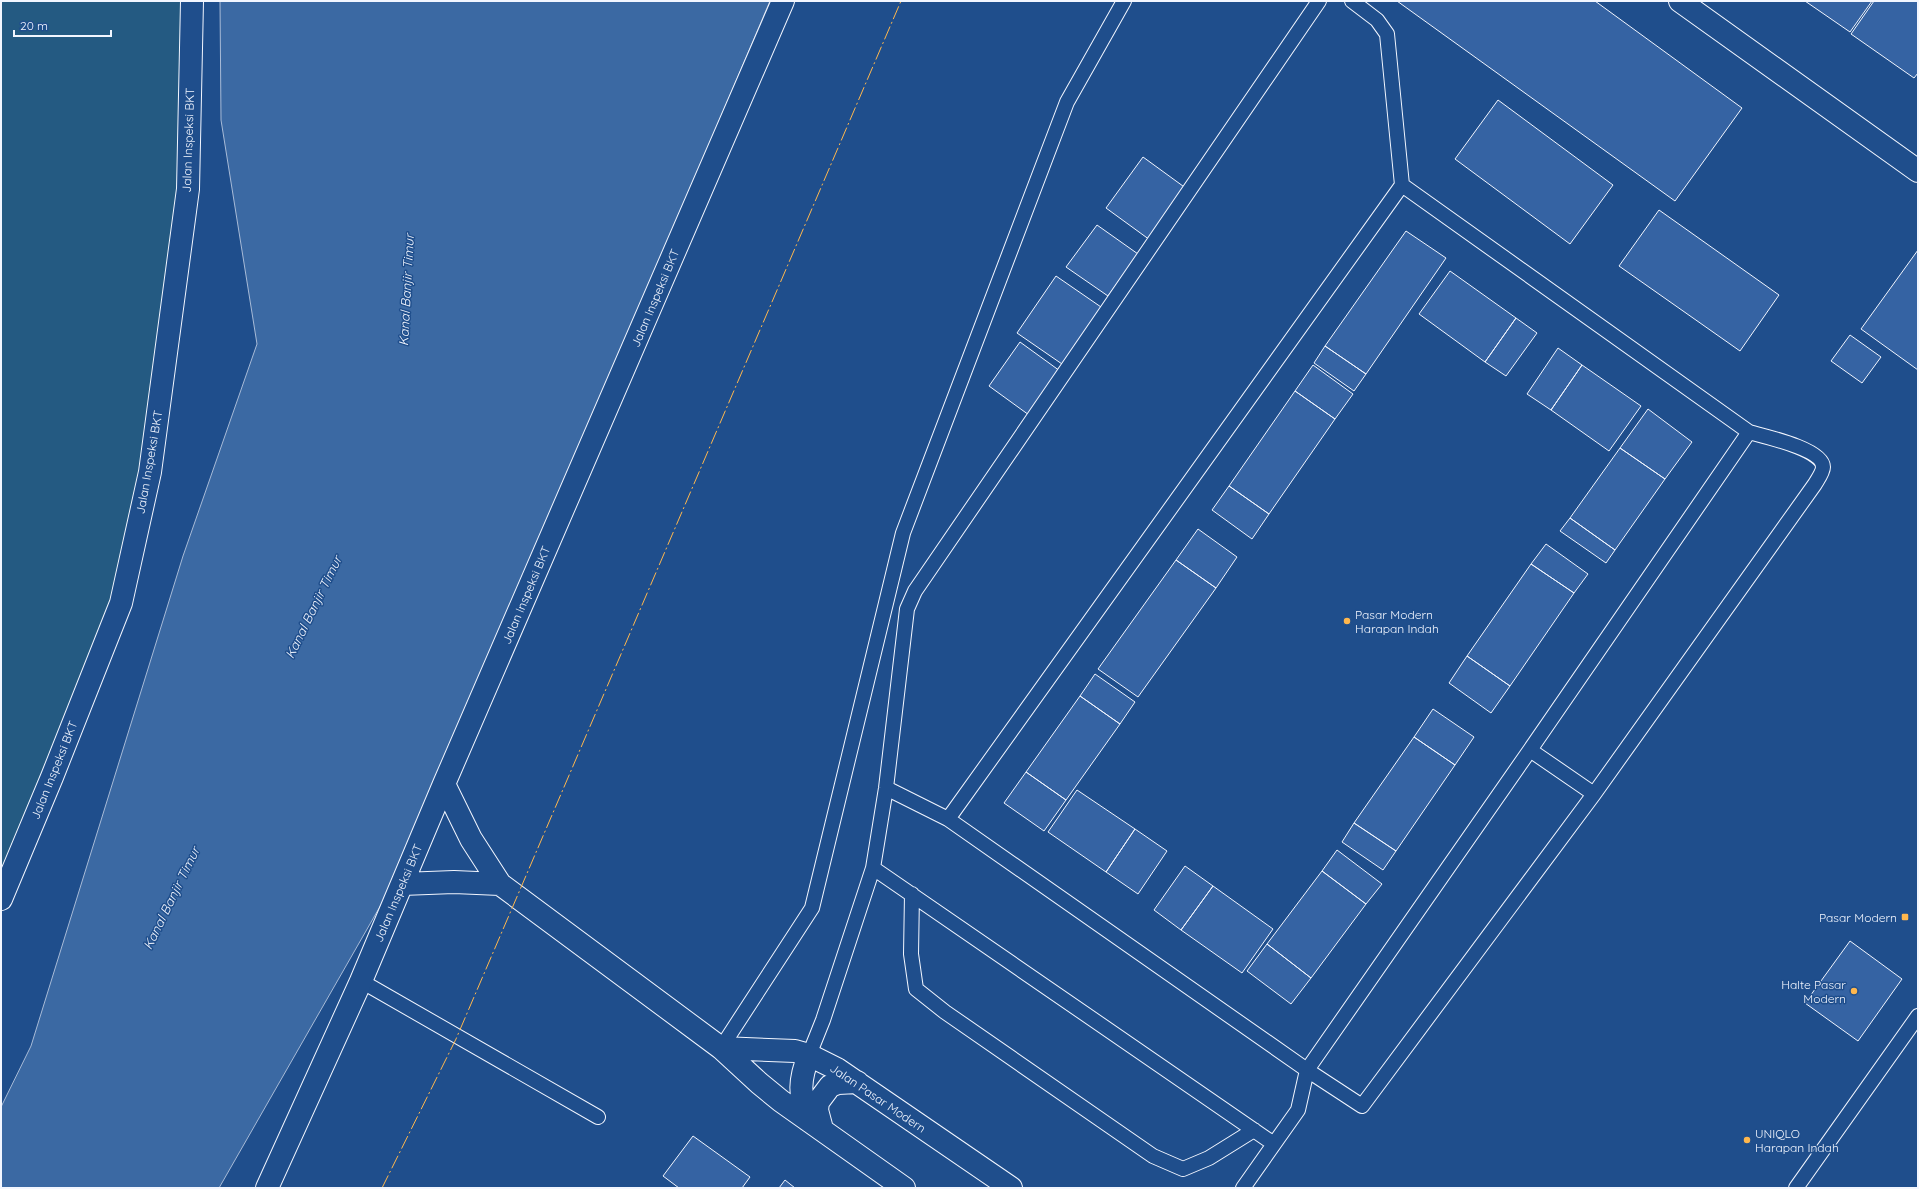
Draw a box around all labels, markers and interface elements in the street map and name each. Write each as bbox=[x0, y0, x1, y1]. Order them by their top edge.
scale bar bbox=[14, 12, 111, 38]
text: 20 m bbox=[20, 18, 48, 33]
street label: Jalan Inspeksi BKT bbox=[179, 87, 197, 193]
water label: Kanal Banjir Timur bbox=[395, 232, 417, 346]
street label: Jalan Inspeksi BKT bbox=[628, 247, 682, 349]
street label: Jalan Inspeksi BKT bbox=[132, 409, 166, 515]
street label: Jalan Inspeksi BKT bbox=[499, 544, 553, 646]
water label: Kanal Banjir Timur bbox=[281, 551, 346, 661]
place label: Pasar Modern Harapan Indah bbox=[1355, 607, 1439, 636]
marker: Pasar Modern Harapan Indah bbox=[1342, 616, 1352, 626]
street label: Jalan Inspeksi BKT bbox=[27, 719, 81, 821]
water label: Kanal Banjir Timur bbox=[139, 842, 204, 952]
street label: Jalan Inspeksi BKT bbox=[371, 842, 425, 944]
place label: Pasar Modern bbox=[1819, 910, 1897, 925]
marker: Pasar Modern bbox=[1900, 912, 1910, 922]
place label: Halte Pasar Modern bbox=[1781, 977, 1846, 1006]
marker: Halte Pasar Modern bbox=[1849, 986, 1859, 996]
street label: Jalan Pasar Modern bbox=[827, 1060, 929, 1136]
place label: UNIQLO Harapan Indah bbox=[1755, 1126, 1839, 1155]
marker: UNIQLO Harapan Indah bbox=[1742, 1135, 1752, 1145]

